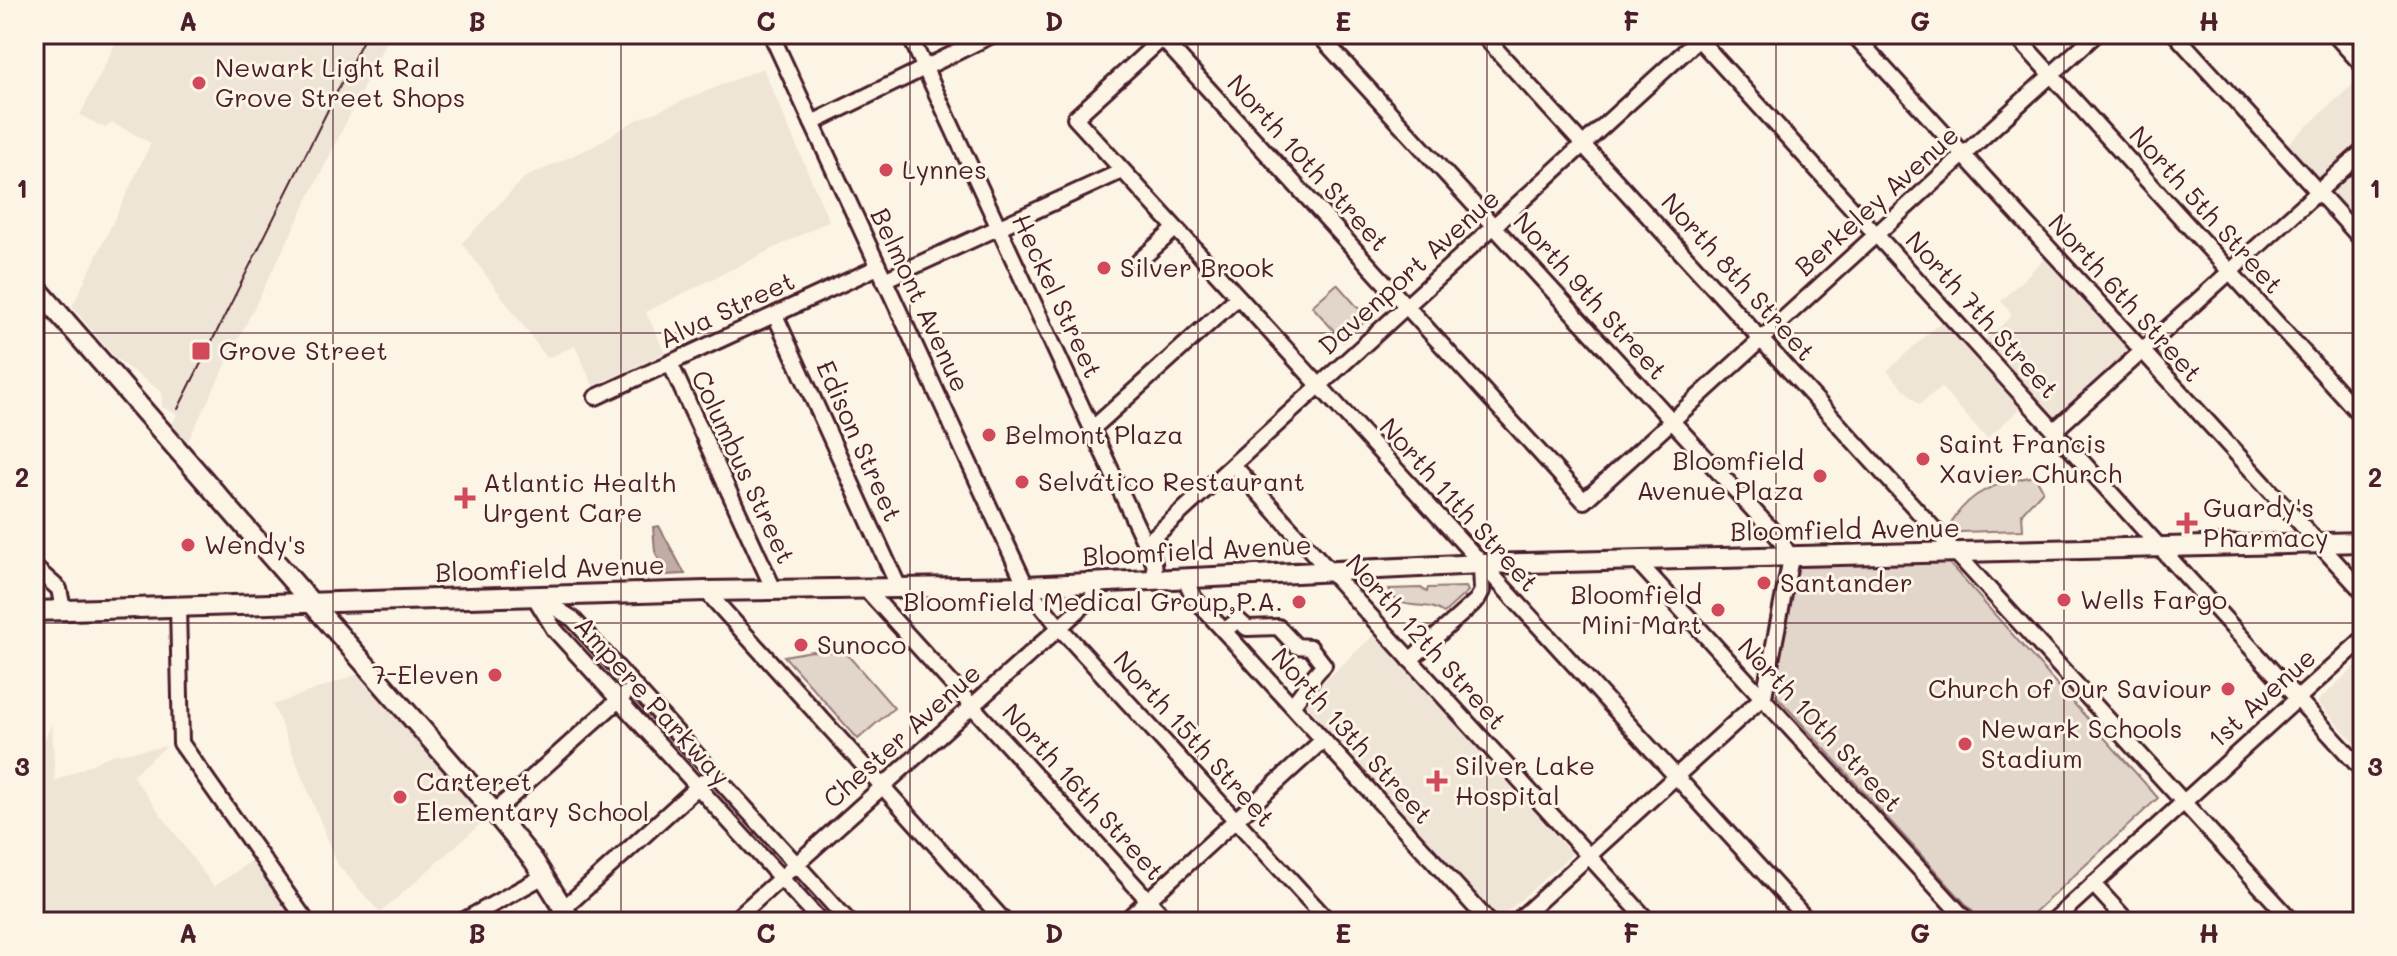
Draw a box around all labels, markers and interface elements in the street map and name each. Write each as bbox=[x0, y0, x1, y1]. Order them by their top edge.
text: A bbox=[179, 4, 197, 38]
text: B bbox=[468, 4, 486, 38]
text: C bbox=[756, 4, 776, 38]
text: D bbox=[1045, 4, 1063, 38]
text: E bbox=[1335, 4, 1351, 38]
text: F bbox=[1623, 4, 1639, 38]
text: G bbox=[1910, 4, 1930, 38]
text: H bbox=[2199, 4, 2219, 38]
place label: Newark Light Rail Grove Street Shops bbox=[215, 50, 465, 114]
street label: North 10th Street bbox=[1220, 67, 1397, 258]
marker: Newark Light Rail Grove Street Shops bbox=[190, 74, 208, 92]
street label: Berkeley Avenue bbox=[1787, 117, 1966, 283]
street label: North 5th Street bbox=[2122, 118, 2291, 300]
place label: Lynnes bbox=[902, 152, 987, 186]
marker: Lynnes bbox=[877, 161, 895, 179]
text: 1 bbox=[16, 171, 28, 205]
text: 1 bbox=[2369, 171, 2381, 205]
street label: Davenport Avenue bbox=[1311, 181, 1506, 362]
street label: North 8th Street bbox=[1654, 185, 1823, 368]
street label: Belmont Avenue bbox=[863, 202, 978, 397]
street label: North 9th Street bbox=[1506, 204, 1675, 386]
street label: North 6th Street bbox=[2041, 206, 2210, 389]
street label: Heckel Street bbox=[1005, 208, 1111, 383]
street label: North 7th Street bbox=[1899, 224, 2067, 405]
place label: Silver Brook bbox=[1120, 250, 1274, 284]
marker: Silver Brook bbox=[1095, 259, 1113, 277]
street label: Alva Street bbox=[653, 263, 800, 355]
place label: Grove Street bbox=[219, 333, 388, 367]
marker: Grove Street bbox=[190, 340, 212, 362]
street label: Edison Street bbox=[809, 355, 911, 526]
street label: Columbus Street bbox=[684, 364, 804, 569]
street label: North 11th Street bbox=[1373, 410, 1547, 598]
place label: Belmont Plaza bbox=[1005, 417, 1183, 451]
marker: Belmont Plaza bbox=[980, 426, 998, 444]
place label: Saint Francis Xavier Church bbox=[1939, 426, 2122, 490]
place label: Bloomfield Avenue Plaza bbox=[1636, 443, 1804, 507]
marker: Saint Francis Xavier Church bbox=[1914, 450, 1932, 468]
text: 2 bbox=[15, 460, 29, 494]
text: 2 bbox=[2368, 460, 2382, 494]
place label: Selvático Restaurant bbox=[1038, 464, 1305, 498]
place label: Atlantic Health Urgent Care bbox=[483, 465, 676, 529]
marker: Bloomfield Avenue Plaza bbox=[1811, 467, 1829, 485]
marker: Selvático Restaurant bbox=[1013, 473, 1031, 491]
marker: Atlantic Health Urgent Care bbox=[454, 487, 476, 509]
place label: Guardy's Pharmacy bbox=[2203, 490, 2329, 554]
street label: Bloomfield Avenue bbox=[1730, 510, 1960, 548]
marker: Guardy's Pharmacy bbox=[2178, 514, 2196, 532]
place label: Wendy's bbox=[204, 527, 306, 561]
street label: Bloomfield Avenue bbox=[1081, 527, 1313, 573]
marker: Wendy's bbox=[179, 536, 197, 554]
street label: North 12th Street bbox=[1339, 546, 1515, 736]
street label: Bloomfield Avenue bbox=[435, 547, 665, 589]
place label: Santander bbox=[1780, 565, 1913, 599]
marker: Santander bbox=[1755, 574, 1773, 592]
place label: Bloomfield Mini Mart bbox=[1571, 577, 1702, 641]
place label: Wells Fargo bbox=[2080, 582, 2227, 616]
place label: Bloomfield Medical Group,P.A. bbox=[903, 584, 1283, 618]
marker: Wells Fargo bbox=[2055, 591, 2073, 609]
marker: Bloomfield Medical Group,P.A. bbox=[1290, 593, 1308, 611]
marker: Bloomfield Mini Mart bbox=[1709, 601, 1727, 619]
street label: Ampere Parkway bbox=[567, 608, 738, 792]
place label: Sunoco bbox=[817, 627, 906, 661]
street label: North 10th Street bbox=[1731, 630, 1911, 819]
marker: Sunoco bbox=[792, 636, 810, 654]
street label: North 13th Street bbox=[1264, 640, 1441, 831]
street label: 1st Avenue bbox=[2200, 640, 2322, 755]
street label: North 15th Street bbox=[1106, 643, 1283, 834]
street label: Chester Avenue bbox=[815, 655, 987, 815]
place label: 7-Eleven bbox=[372, 657, 479, 691]
marker: 7-Eleven bbox=[486, 666, 504, 684]
place label: Church of Our Saviour bbox=[1928, 671, 2212, 705]
marker: Church of Our Saviour bbox=[2219, 680, 2237, 698]
street label: North 16th Street bbox=[995, 696, 1172, 887]
place label: Newark Schools Stadium bbox=[1981, 711, 2182, 775]
marker: Newark Schools Stadium bbox=[1956, 735, 1974, 753]
place label: Silver Lake Hospital bbox=[1455, 748, 1595, 812]
text: 3 bbox=[14, 749, 30, 783]
text: 3 bbox=[2367, 749, 2383, 783]
place label: Carteret Elementary School bbox=[416, 764, 649, 828]
marker: Silver Lake Hospital bbox=[1426, 770, 1448, 792]
marker: Carteret Elementary School bbox=[391, 788, 409, 806]
text: A bbox=[179, 916, 197, 950]
text: B bbox=[468, 916, 486, 950]
text: C bbox=[756, 916, 776, 950]
text: D bbox=[1045, 916, 1063, 950]
text: E bbox=[1335, 916, 1351, 950]
text: F bbox=[1623, 916, 1639, 950]
text: G bbox=[1910, 916, 1930, 950]
text: H bbox=[2199, 916, 2219, 950]

